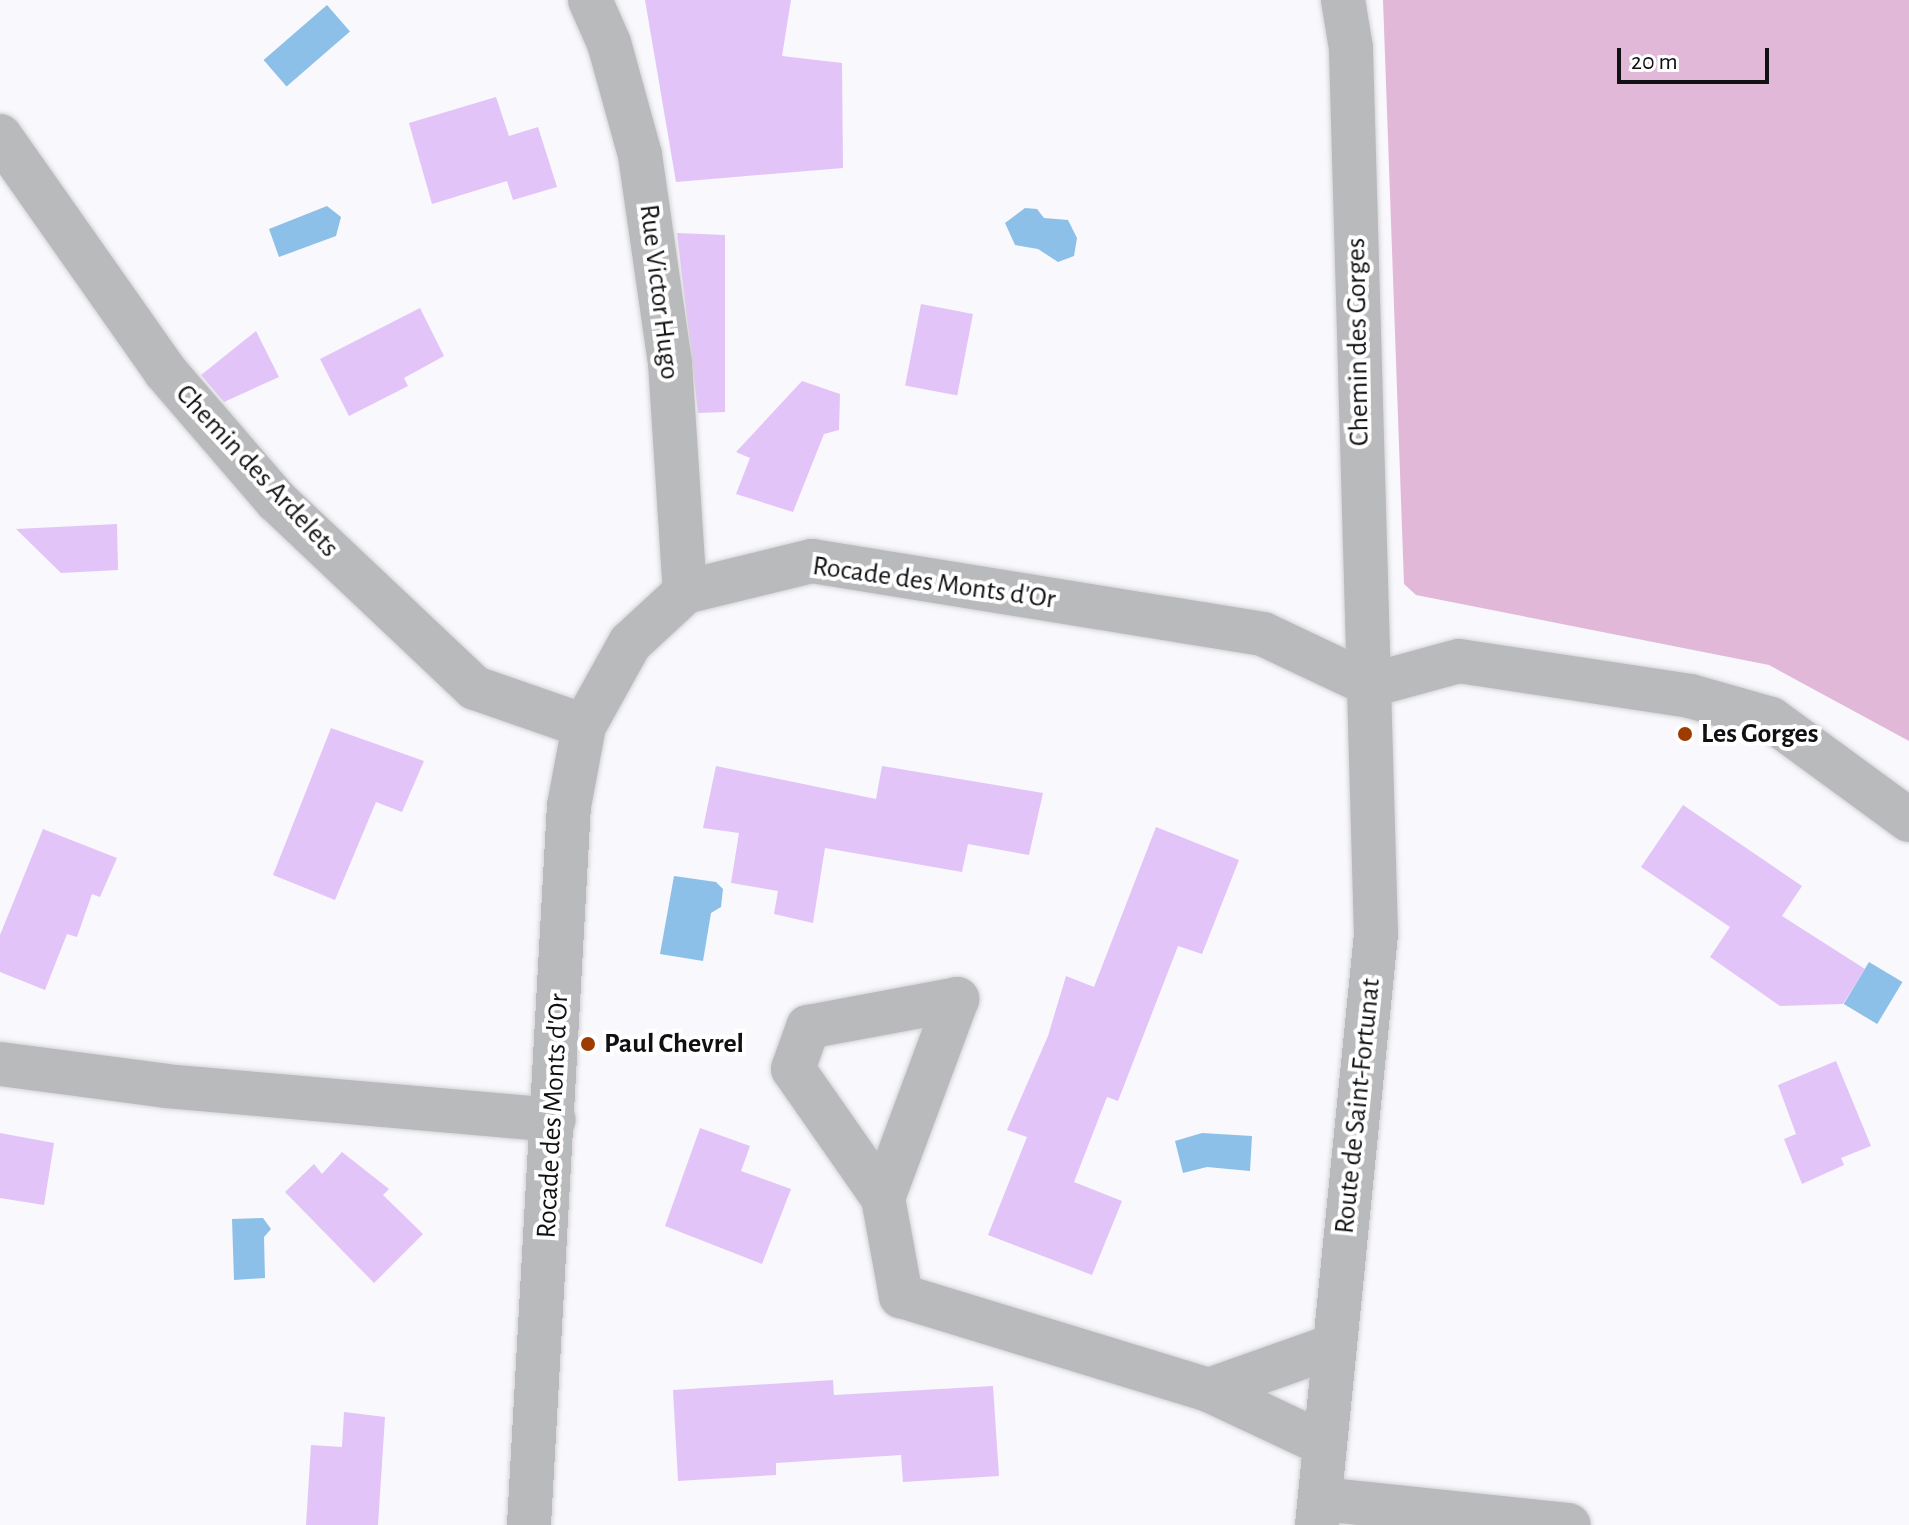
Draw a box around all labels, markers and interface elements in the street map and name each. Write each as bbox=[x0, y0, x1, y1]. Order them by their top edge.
scale bar bbox=[1621, 32, 1773, 82]
text: 20 m bbox=[1631, 50, 1678, 74]
street label: Rue Victor Hugo bbox=[632, 202, 686, 382]
street label: Chemin des Gorges bbox=[1339, 238, 1377, 446]
street label: Chemin des Ardelets bbox=[168, 378, 346, 564]
street label: Rocade des Monts d'Or bbox=[810, 549, 1058, 617]
place label: Les Gorges bbox=[1701, 717, 1819, 751]
marker: Les Gorges bbox=[1676, 725, 1694, 743]
street label: Route de Saint-Fortunat bbox=[1328, 977, 1388, 1235]
street label: Rocade des Monts d'Or bbox=[530, 993, 576, 1239]
place label: Paul Chevrel bbox=[604, 1027, 744, 1061]
marker: Paul Chevrel bbox=[579, 1035, 597, 1053]

